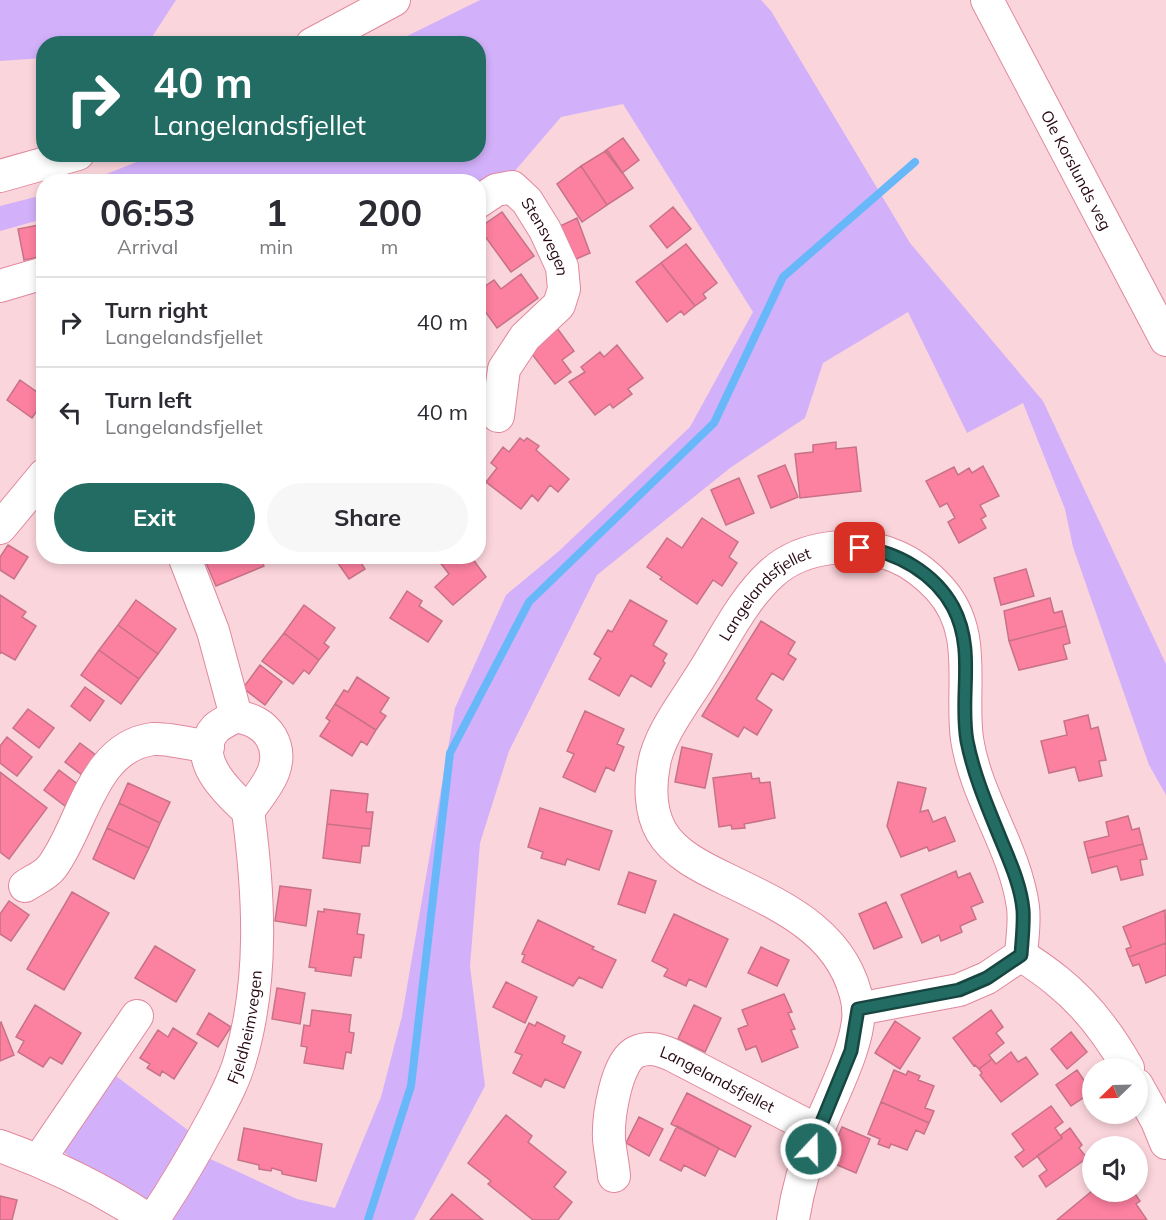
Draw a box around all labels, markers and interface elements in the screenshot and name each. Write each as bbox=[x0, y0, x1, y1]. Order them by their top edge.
text: 40 m bbox=[153, 56, 253, 109]
icon: right bbox=[54, 60, 132, 138]
street label: Ole Korslunds veg bbox=[1037, 106, 1116, 233]
text: Langelandsfjellet bbox=[153, 108, 366, 142]
text: 06:53 bbox=[100, 190, 195, 235]
text: 1 bbox=[265, 190, 287, 235]
text: 200 bbox=[357, 190, 422, 235]
street label: Stensvegen bbox=[517, 194, 573, 277]
text: Arrival bbox=[117, 234, 178, 259]
text: min bbox=[259, 234, 293, 259]
text: m bbox=[381, 234, 398, 259]
text: Turn right bbox=[105, 296, 208, 324]
icon: right bbox=[54, 306, 87, 339]
text: 40 m bbox=[417, 308, 468, 336]
text: Langelandsfjellet bbox=[105, 324, 263, 349]
text: Turn left bbox=[105, 386, 192, 414]
icon: left bbox=[54, 396, 87, 429]
text: 40 m bbox=[417, 398, 468, 426]
text: Langelandsfjellet bbox=[105, 414, 263, 439]
button: Exit bbox=[54, 483, 255, 552]
button: Share bbox=[267, 483, 468, 552]
pin bbox=[834, 522, 885, 573]
icon: arrive bbox=[843, 531, 876, 564]
street label: Langelandsfjellet bbox=[714, 543, 813, 644]
street label: Fjeldheimvegen bbox=[222, 969, 266, 1087]
street label: Langelandsfjellet bbox=[657, 1041, 778, 1117]
north arrow bbox=[1082, 1058, 1148, 1124]
map controls bbox=[1082, 1058, 1148, 1202]
position arrow bbox=[779, 1117, 843, 1181]
button: sound bbox=[1082, 1136, 1148, 1202]

